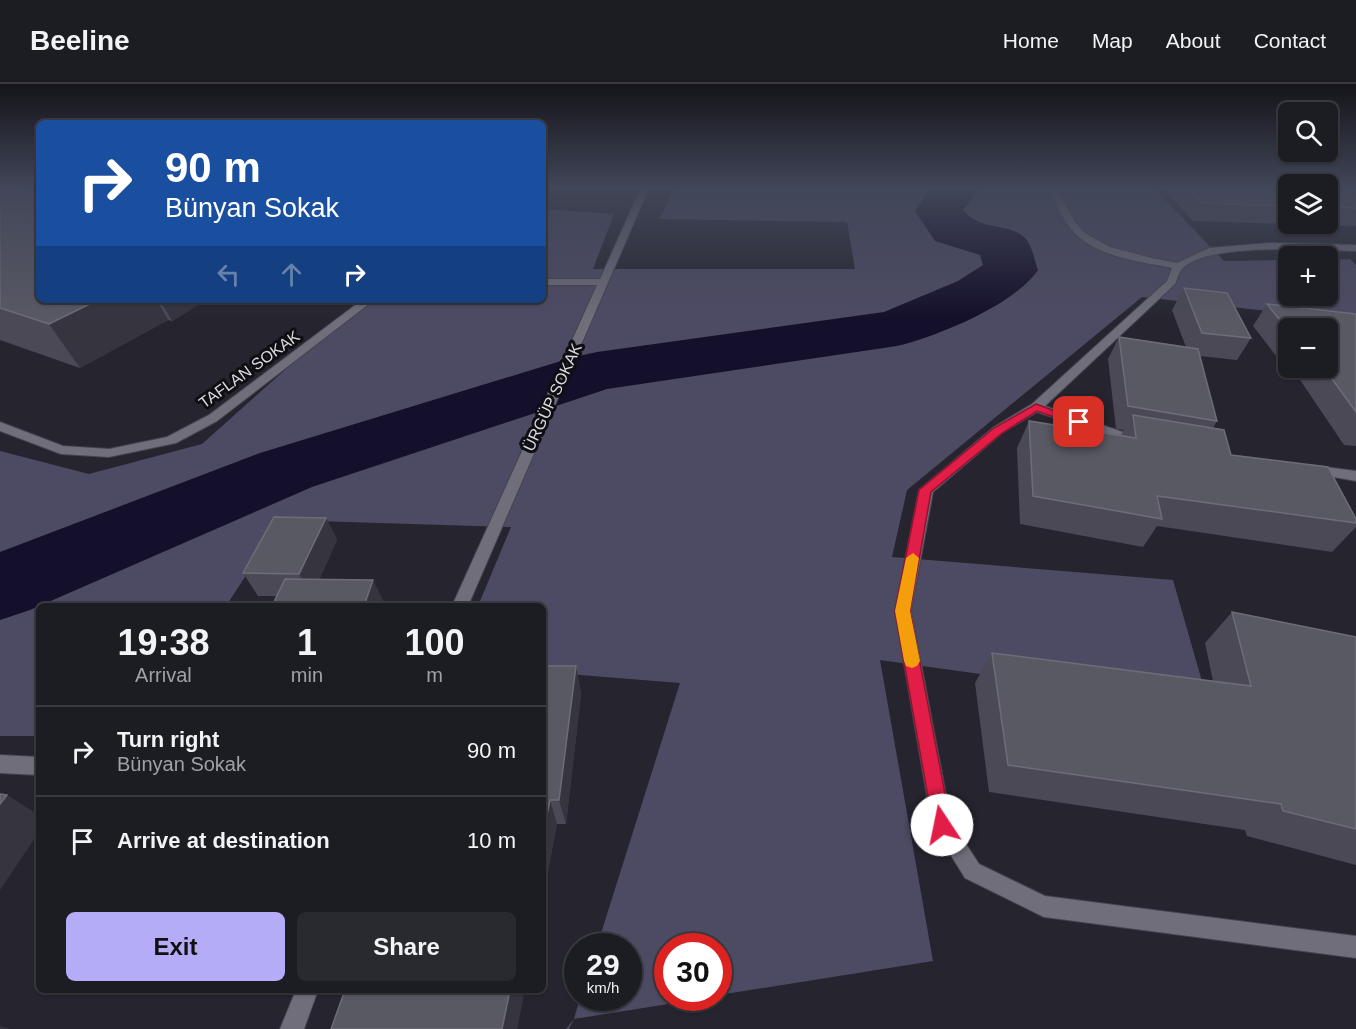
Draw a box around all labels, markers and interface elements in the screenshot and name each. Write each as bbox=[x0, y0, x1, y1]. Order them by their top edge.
text: Beeline bbox=[30, 25, 130, 56]
text: Home bbox=[1003, 29, 1059, 52]
text: Map bbox=[1092, 29, 1133, 52]
text: About bbox=[1166, 29, 1221, 52]
text: Contact bbox=[1254, 29, 1326, 52]
map controls bbox=[1278, 102, 1338, 378]
button: search bbox=[1278, 102, 1338, 162]
icon: right bbox=[66, 144, 144, 222]
text: 90 m bbox=[165, 144, 261, 191]
button: layers bbox=[1278, 174, 1338, 234]
text: Bünyan Sokak bbox=[165, 193, 339, 223]
button: + bbox=[1278, 246, 1338, 306]
icon: left bbox=[212, 258, 245, 291]
icon: ahead bbox=[275, 258, 308, 291]
icon: right bbox=[338, 258, 371, 291]
button: − bbox=[1278, 318, 1338, 378]
street label: TAFLAN SOKAK bbox=[196, 327, 303, 411]
street label: ÜRGÜP SOKAK bbox=[520, 340, 585, 454]
pin bbox=[1053, 396, 1104, 447]
icon: arrive bbox=[1062, 405, 1095, 438]
text: 19:38 bbox=[117, 622, 209, 663]
text: 1 bbox=[297, 622, 317, 663]
text: 100 bbox=[404, 622, 465, 663]
text: Arrival bbox=[135, 664, 192, 686]
text: min bbox=[291, 664, 323, 686]
text: m bbox=[426, 664, 443, 686]
text: Turn right bbox=[117, 727, 219, 752]
icon: right bbox=[66, 735, 99, 768]
text: 90 m bbox=[467, 738, 516, 763]
text: Bünyan Sokak bbox=[117, 753, 246, 775]
position arrow bbox=[910, 793, 974, 857]
icon: arrive bbox=[66, 825, 99, 858]
text: Arrive at destination bbox=[117, 828, 330, 853]
text: 10 m bbox=[467, 828, 516, 853]
button: Exit bbox=[66, 912, 285, 981]
button: Share bbox=[297, 912, 516, 981]
speed limit sign: 30 bbox=[654, 933, 732, 1011]
text: 29 bbox=[586, 948, 620, 981]
text: km/h bbox=[587, 979, 619, 996]

